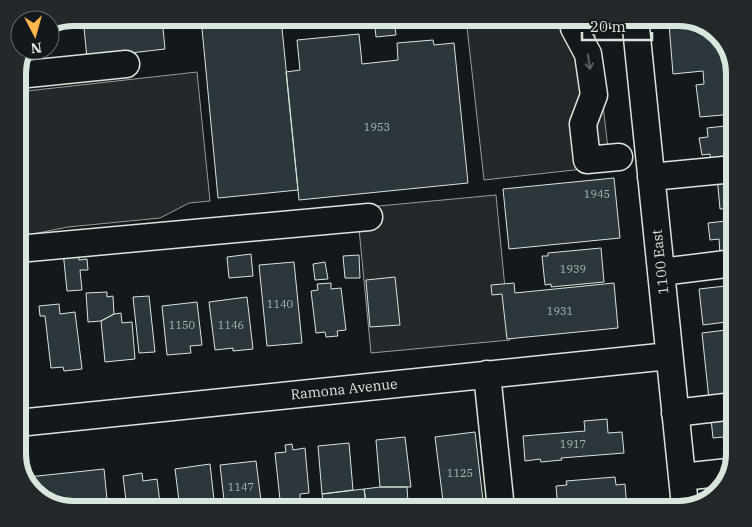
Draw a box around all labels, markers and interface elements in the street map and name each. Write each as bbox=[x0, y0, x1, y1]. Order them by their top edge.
north arrow bbox=[10, 10, 60, 60]
scale bar bbox=[582, 10, 652, 42]
text: 20 m bbox=[590, 17, 626, 36]
text: N bbox=[30, 38, 43, 57]
one-way arrow bbox=[584, 54, 594, 70]
house number: 1953 bbox=[364, 120, 390, 134]
house number: 1945 bbox=[584, 187, 610, 201]
street label: 1100 East bbox=[648, 229, 672, 295]
house number: 1939 bbox=[560, 262, 586, 276]
house number: 1140 bbox=[267, 297, 294, 311]
house number: 1931 bbox=[547, 304, 573, 318]
house number: 1150 bbox=[169, 318, 196, 332]
house number: 1146 bbox=[218, 318, 244, 332]
street label: Ramona Avenue bbox=[290, 374, 398, 404]
house number: 1917 bbox=[560, 437, 586, 451]
house number: 1125 bbox=[447, 466, 473, 480]
house number: 1147 bbox=[228, 480, 254, 494]

